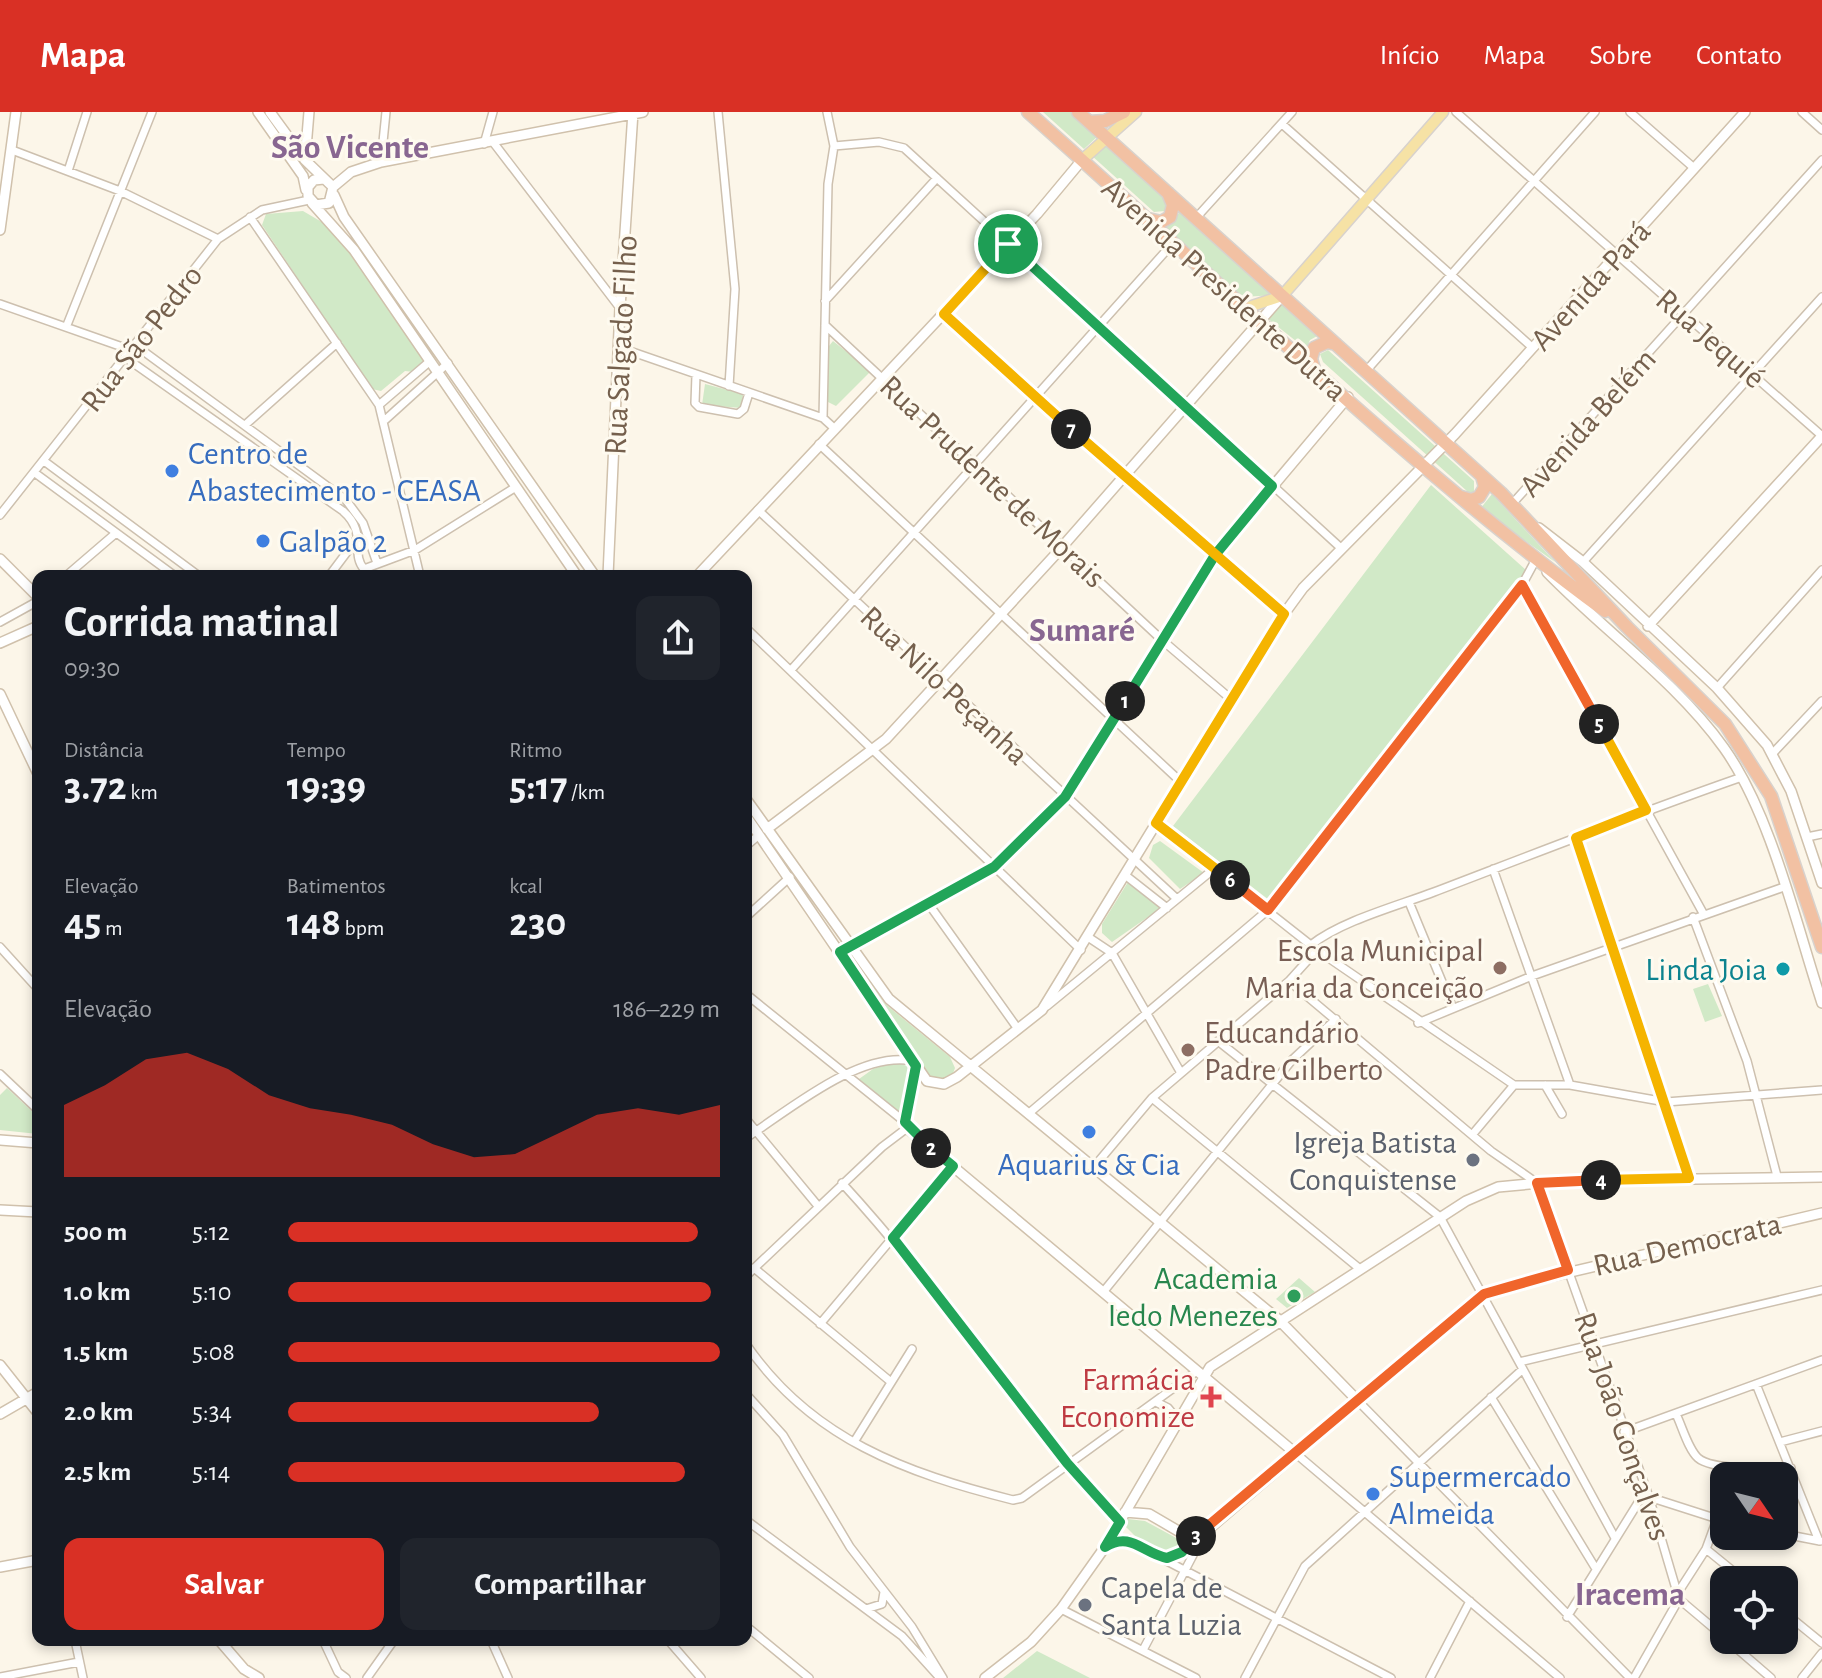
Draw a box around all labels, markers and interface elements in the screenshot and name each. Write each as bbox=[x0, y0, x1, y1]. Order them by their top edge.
text: Mapa bbox=[40, 37, 126, 75]
text: Início bbox=[1380, 42, 1440, 70]
text: Mapa bbox=[1484, 42, 1545, 70]
text: Sobre bbox=[1589, 42, 1652, 70]
text: Contato bbox=[1696, 42, 1782, 70]
district label: São Vicente bbox=[271, 131, 429, 165]
street label: Avenida Presidente Dutra bbox=[1096, 172, 1353, 408]
pin bbox=[974, 210, 1042, 278]
street label: Avenida Pará bbox=[1525, 215, 1657, 356]
icon: arrive bbox=[986, 222, 1030, 266]
street label: Rua Salgado Filho bbox=[599, 234, 643, 456]
street label: Rua São Pedro bbox=[75, 259, 209, 418]
street label: Rua Jequié bbox=[1650, 283, 1771, 394]
street label: Avenida Belém bbox=[1513, 343, 1662, 503]
street label: Rua Prudente de Morais bbox=[874, 369, 1111, 594]
pin: 7 bbox=[1051, 409, 1091, 449]
text: 7 bbox=[1066, 418, 1076, 440]
place label: Centro de Abastecimento - CEASA bbox=[188, 438, 481, 507]
marker: Centro de Abastecimento - CEASA bbox=[163, 462, 181, 480]
place label: Galpão 2 bbox=[279, 526, 387, 558]
marker: Galpão 2 bbox=[254, 532, 272, 550]
button: share bbox=[636, 596, 720, 680]
street label: Rua Nilo Peçanha bbox=[854, 600, 1034, 771]
text: Corrida matinal bbox=[64, 601, 340, 645]
district label: Sumaré bbox=[1029, 614, 1135, 648]
text: 09:30 bbox=[64, 655, 120, 681]
pin: 1 bbox=[1105, 681, 1145, 721]
text: 1 bbox=[1121, 690, 1129, 712]
pin: 5 bbox=[1579, 704, 1619, 744]
text: 5 bbox=[1594, 713, 1604, 735]
text: Distância bbox=[64, 739, 144, 761]
text: Tempo bbox=[287, 739, 346, 761]
text: Ritmo bbox=[509, 739, 562, 761]
text: 3.72 bbox=[64, 767, 127, 807]
text: 19:39 bbox=[287, 767, 366, 807]
text: 5:17 bbox=[509, 767, 567, 807]
text: km bbox=[127, 781, 158, 803]
text: /km bbox=[567, 781, 605, 803]
pin: 6 bbox=[1210, 860, 1250, 900]
text: 6 bbox=[1225, 869, 1235, 891]
text: Elevação bbox=[64, 875, 138, 897]
text: Batimentos bbox=[287, 875, 386, 897]
text: kcal bbox=[509, 875, 543, 897]
text: 45 bbox=[64, 903, 101, 943]
text: 148 bbox=[287, 903, 341, 943]
text: 230 bbox=[509, 903, 566, 943]
text: m bbox=[101, 917, 123, 939]
text: bpm bbox=[341, 917, 384, 939]
place label: Escola Municipal Maria da Conceição bbox=[1245, 935, 1484, 1004]
place label: Linda Joia bbox=[1645, 954, 1767, 986]
marker: Escola Municipal Maria da Conceição bbox=[1491, 959, 1509, 977]
marker: Linda Joia bbox=[1774, 960, 1792, 978]
text: Elevação bbox=[64, 996, 152, 1022]
text: 186–229 m bbox=[613, 996, 720, 1022]
place label: Educandário Padre Gilberto bbox=[1204, 1017, 1383, 1086]
marker: Educandário Padre Gilberto bbox=[1179, 1041, 1197, 1059]
marker: Aquarius & Cia bbox=[1080, 1123, 1098, 1141]
place label: Igreja Batista Conquistense bbox=[1289, 1127, 1457, 1196]
pin: 2 bbox=[911, 1128, 951, 1168]
text: 2 bbox=[926, 1137, 936, 1159]
place label: Aquarius & Cia bbox=[997, 1149, 1181, 1181]
marker: Igreja Batista Conquistense bbox=[1464, 1151, 1482, 1169]
pin: 4 bbox=[1581, 1160, 1621, 1200]
text: 4 bbox=[1595, 1169, 1607, 1191]
street label: Rua Democrata bbox=[1590, 1208, 1784, 1282]
text: 500 m bbox=[64, 1219, 127, 1245]
text: 5:12 bbox=[192, 1219, 230, 1245]
place label: Academia Iedo Menezes bbox=[1108, 1263, 1278, 1332]
text: 1.0 km bbox=[64, 1279, 131, 1305]
text: 5:10 bbox=[192, 1279, 232, 1305]
marker: Academia Iedo Menezes bbox=[1285, 1287, 1303, 1305]
street label: Rua João Gonçalves bbox=[1568, 1308, 1676, 1545]
text: 1.5 km bbox=[64, 1339, 128, 1365]
text: 5:08 bbox=[192, 1339, 235, 1365]
place label: Farmácia Economize bbox=[1060, 1364, 1195, 1433]
marker: Farmácia Economize bbox=[1202, 1388, 1220, 1406]
text: 2.0 km bbox=[64, 1399, 134, 1425]
text: 5:34 bbox=[192, 1399, 232, 1425]
text: 2.5 km bbox=[64, 1459, 131, 1485]
text: 5:14 bbox=[192, 1459, 230, 1485]
place label: Supermercado Almeida bbox=[1389, 1461, 1572, 1530]
north arrow bbox=[1710, 1462, 1798, 1550]
map controls bbox=[1710, 1462, 1798, 1654]
marker: Supermercado Almeida bbox=[1364, 1485, 1382, 1503]
pin: 3 bbox=[1176, 1516, 1216, 1556]
text: 3 bbox=[1191, 1525, 1201, 1547]
button: Salvar bbox=[64, 1538, 384, 1630]
button: Compartilhar bbox=[400, 1538, 720, 1630]
button: locate bbox=[1710, 1566, 1798, 1654]
place label: Capela de Santa Luzia bbox=[1101, 1572, 1242, 1641]
district label: Iracema bbox=[1575, 1578, 1685, 1612]
marker: Capela de Santa Luzia bbox=[1076, 1596, 1094, 1614]

